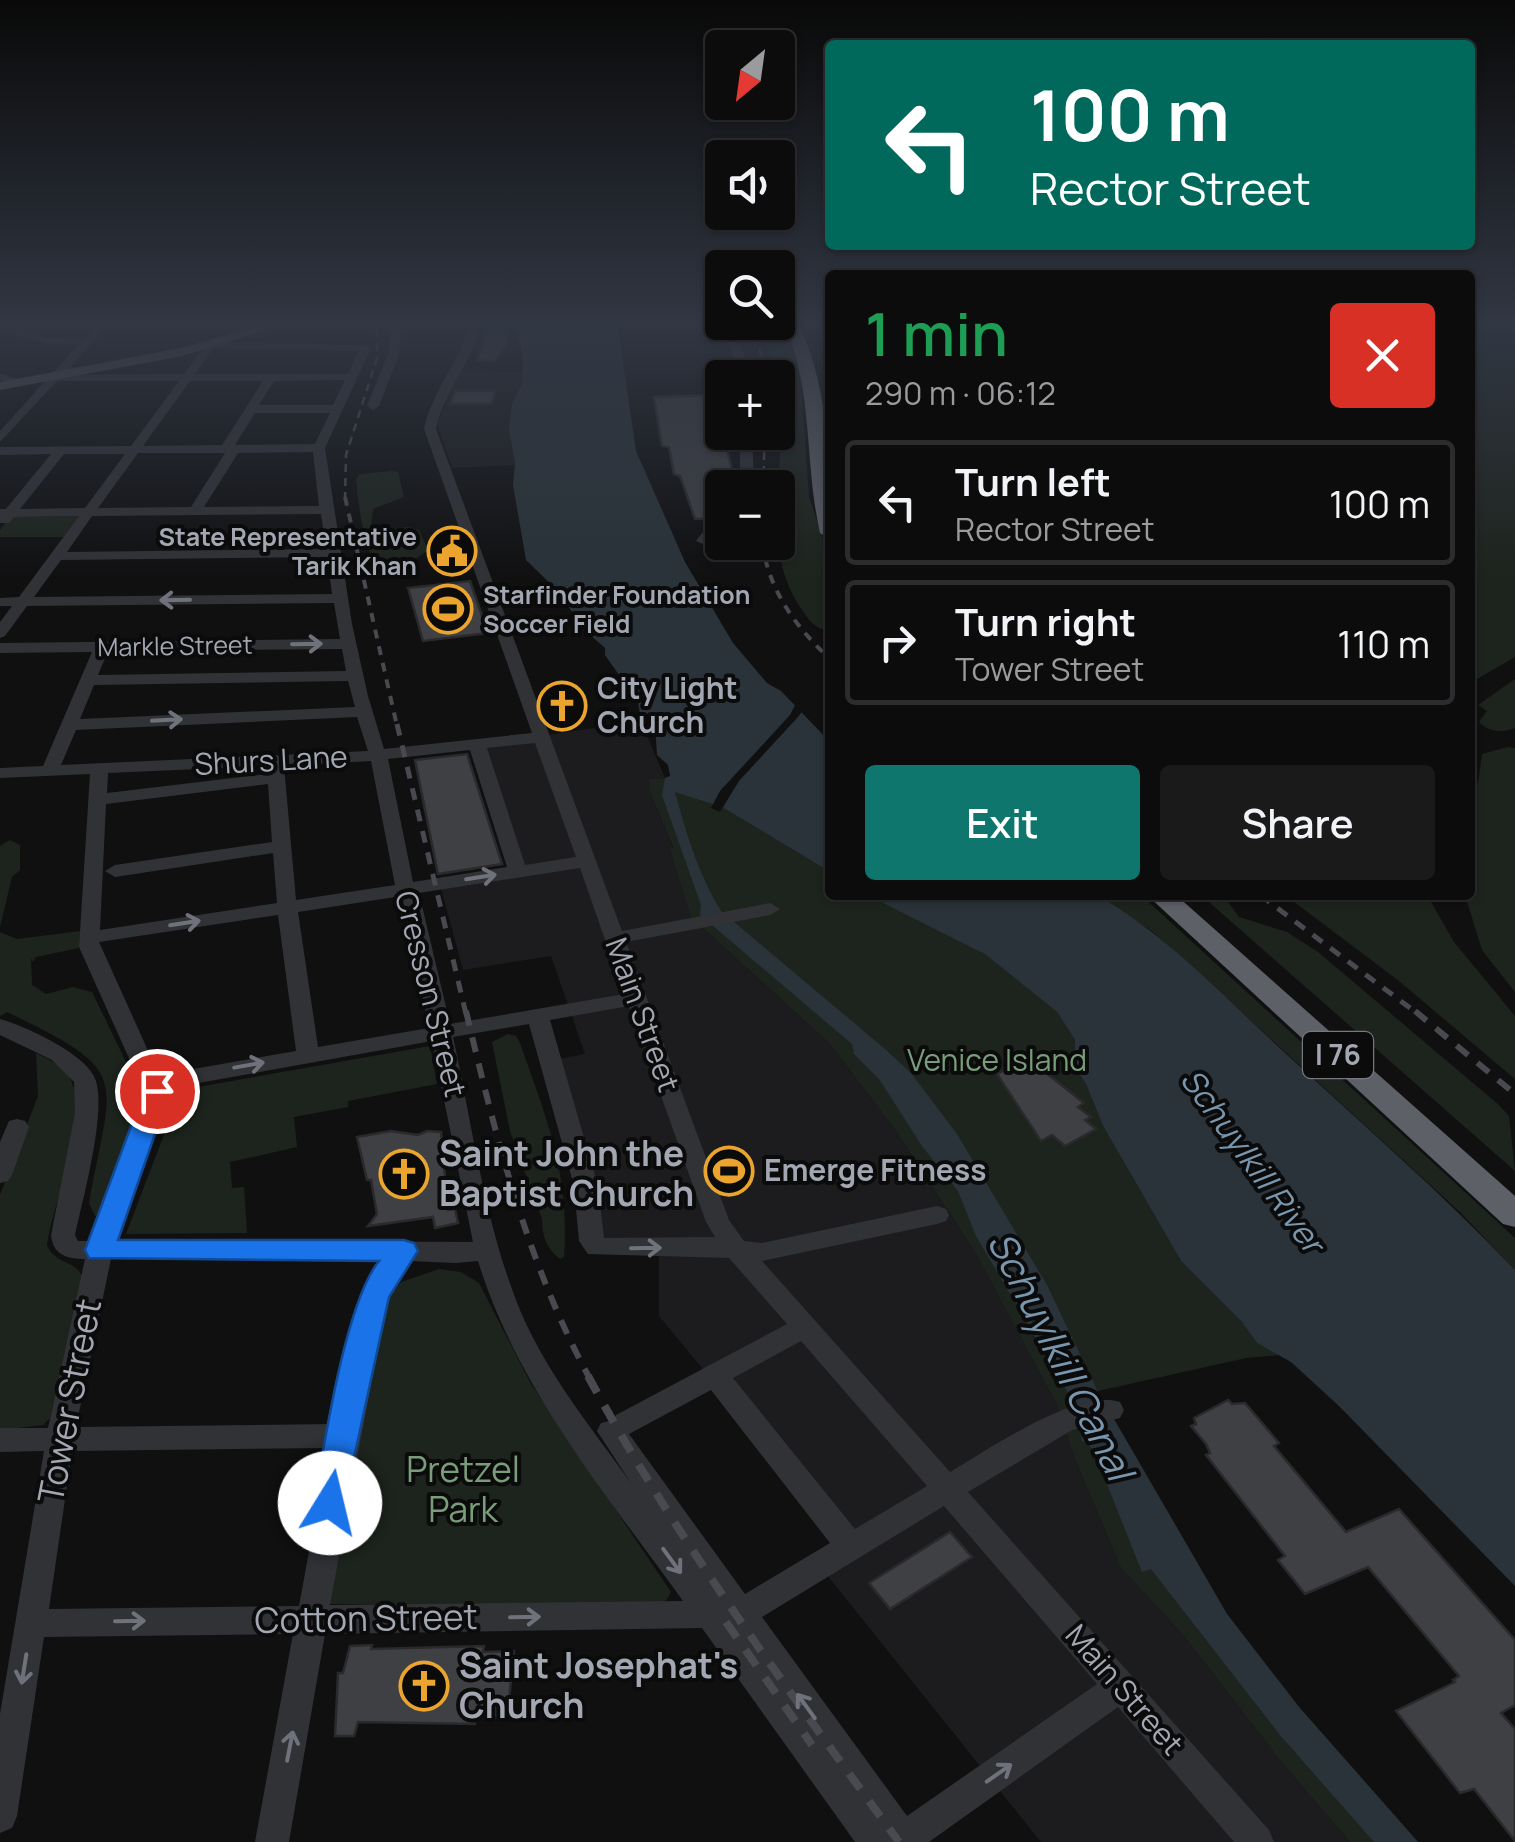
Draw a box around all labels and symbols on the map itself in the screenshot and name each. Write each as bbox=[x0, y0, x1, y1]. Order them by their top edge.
north arrow bbox=[705, 30, 795, 120]
place label: State Representative Tarik Khan bbox=[159, 519, 417, 583]
public building icon: State Representative Tarik Khan bbox=[426, 525, 478, 577]
place label: Starfinder Foundation Soccer Field bbox=[483, 577, 750, 641]
sports icon: Starfinder Foundation Soccer Field bbox=[422, 583, 474, 635]
one-way arrow bbox=[159, 590, 192, 610]
street label: Markle Street bbox=[97, 627, 253, 664]
one-way arrow bbox=[290, 634, 323, 654]
place label: City Light Church bbox=[597, 667, 738, 742]
church icon: City Light Church bbox=[536, 680, 588, 732]
one-way arrow bbox=[150, 711, 182, 730]
street label: Shurs Lane bbox=[193, 735, 349, 784]
one-way arrow bbox=[465, 867, 497, 886]
street label: Cresson Street bbox=[386, 886, 477, 1101]
one-way arrow bbox=[169, 913, 201, 932]
street label: Main Street bbox=[597, 932, 690, 1097]
road number: I 76 bbox=[1303, 1032, 1373, 1078]
park label: Venice Island bbox=[907, 1039, 1087, 1080]
pin bbox=[115, 1049, 200, 1134]
one-way arrow bbox=[233, 1055, 265, 1074]
water label: Schuylkill River bbox=[1171, 1059, 1337, 1265]
place label: Saint John the Baptist Church bbox=[439, 1129, 694, 1217]
sports icon: Emerge Fitness bbox=[703, 1145, 755, 1197]
church icon: Saint John the Baptist Church bbox=[378, 1148, 430, 1200]
place label: Emerge Fitness bbox=[764, 1149, 986, 1190]
water label: Schuylkill Canal bbox=[977, 1222, 1149, 1492]
one-way arrow bbox=[628, 1238, 661, 1258]
street label: Tower Street bbox=[26, 1295, 112, 1507]
park label: Pretzel Park bbox=[406, 1445, 520, 1533]
position arrow bbox=[278, 1451, 382, 1555]
one-way arrow bbox=[661, 1547, 682, 1574]
street label: Cotton Street bbox=[254, 1592, 478, 1644]
one-way arrow bbox=[508, 1608, 540, 1626]
one-way arrow bbox=[112, 1612, 145, 1630]
street label: Main Street bbox=[1057, 1615, 1193, 1763]
place label: Saint Josephat's Church bbox=[459, 1641, 738, 1729]
one-way arrow bbox=[14, 1652, 33, 1684]
church icon: Saint Josephat's Church bbox=[398, 1660, 450, 1712]
one-way arrow bbox=[796, 1693, 817, 1720]
one-way arrow bbox=[282, 1731, 301, 1763]
one-way arrow bbox=[984, 1763, 1012, 1784]

